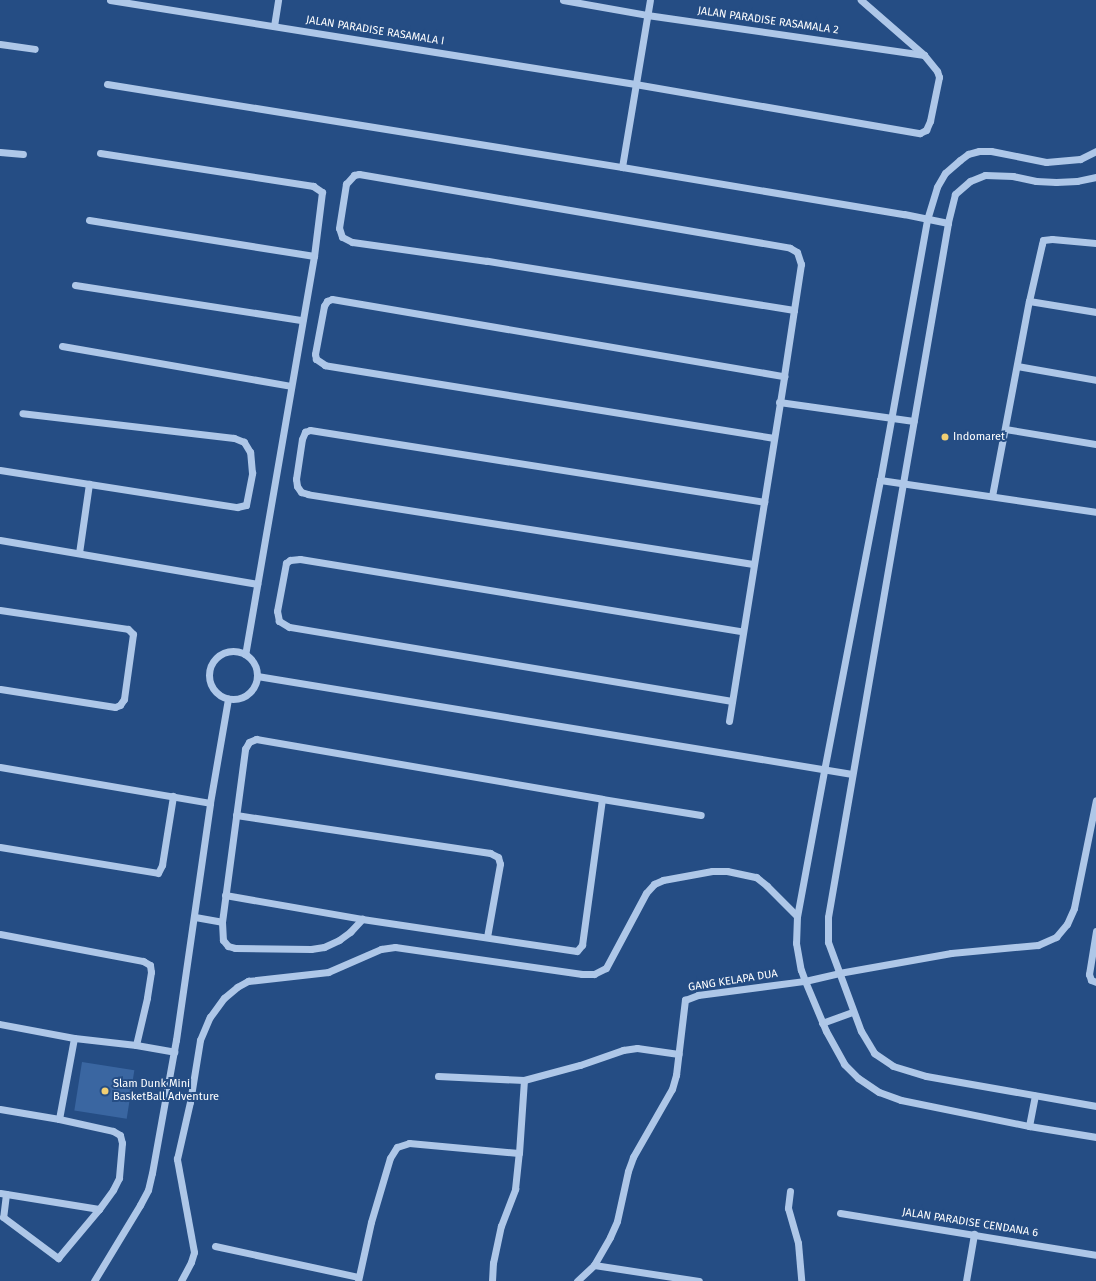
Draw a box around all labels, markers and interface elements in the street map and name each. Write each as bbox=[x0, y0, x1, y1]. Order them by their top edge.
street label: JALAN PARADISE RASAMALA 2 bbox=[697, 5, 839, 37]
street label: JALAN PARADISE RASAMALA I bbox=[305, 14, 445, 48]
place label: Indomaret bbox=[953, 430, 1005, 444]
marker: Indomaret bbox=[940, 432, 950, 442]
street label: GANG KELAPA DUA bbox=[687, 967, 779, 995]
place label: Slam Dunk Mini BasketBall Adventure bbox=[113, 1078, 219, 1104]
marker: Slam Dunk Mini BasketBall Adventure bbox=[100, 1086, 110, 1096]
street label: JALAN PARADISE CENDANA 6 bbox=[901, 1206, 1039, 1240]

